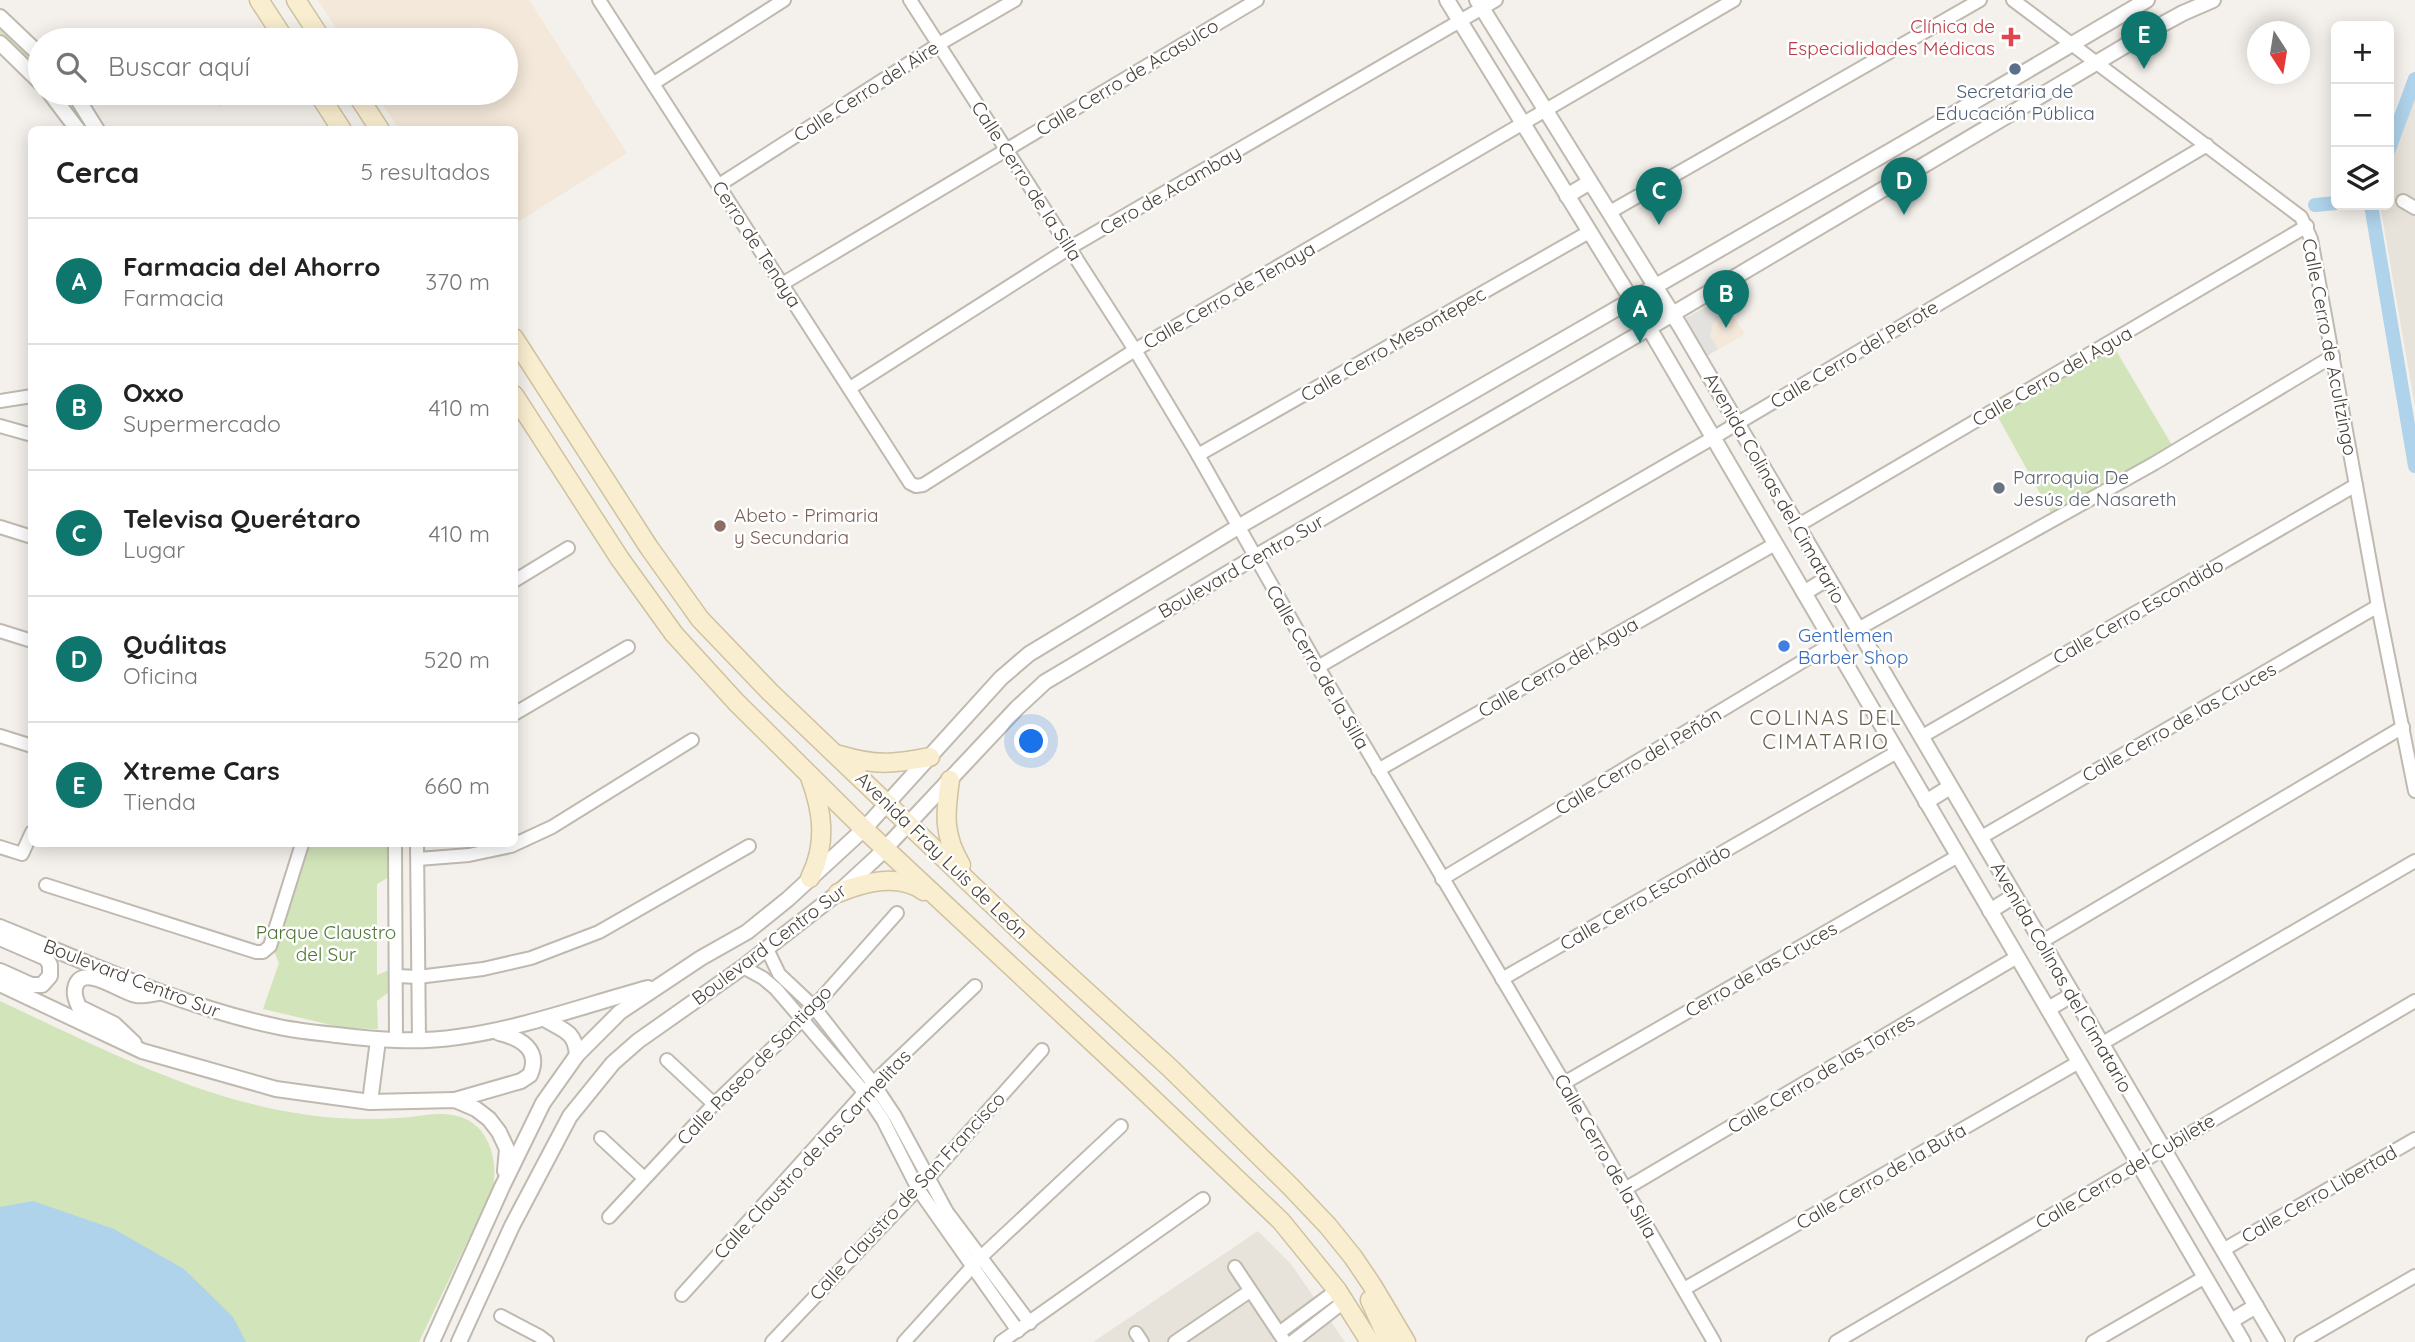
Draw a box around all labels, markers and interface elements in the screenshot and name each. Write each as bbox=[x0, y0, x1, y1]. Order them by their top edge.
pin: E bbox=[2121, 11, 2167, 69]
street label: Calle Cerro de Acasulco bbox=[1031, 13, 1223, 141]
place label: Clínica de Especialidades Médicas bbox=[1788, 14, 1995, 60]
north arrow bbox=[2247, 21, 2310, 84]
map controls bbox=[2331, 21, 2394, 210]
button: + bbox=[2331, 21, 2394, 84]
marker: Clínica de Especialidades Médicas bbox=[2001, 27, 2021, 47]
search box bbox=[28, 28, 518, 105]
street label: Calle Cerro del Aire bbox=[789, 35, 943, 147]
icon: search bbox=[52, 48, 90, 86]
text: Buscar aquí bbox=[108, 50, 250, 83]
marker: Secretaria de Educación Pública bbox=[2007, 61, 2023, 77]
place label: Secretaria de Educación Pública bbox=[1935, 79, 2095, 125]
button: − bbox=[2331, 84, 2394, 147]
street label: Calle Cerro de la Silla bbox=[966, 97, 1088, 265]
street label: Cero de Acambay bbox=[1095, 140, 1245, 240]
button: layers bbox=[2331, 147, 2394, 210]
text: Cerca bbox=[56, 153, 139, 191]
text: 5 resultados bbox=[360, 157, 490, 186]
pin: D bbox=[1881, 157, 1927, 215]
pin: C bbox=[1636, 167, 1682, 225]
street label: Cerro de Tenaya bbox=[707, 176, 807, 312]
street label: Calle Cerro de Tenaya bbox=[1139, 236, 1319, 354]
street label: Calle Cerro de Acultzingo bbox=[2297, 236, 2363, 458]
text: Farmacia del Ahorro bbox=[123, 250, 381, 283]
text: A bbox=[72, 267, 86, 296]
text: 370 m bbox=[425, 267, 490, 296]
pin: B bbox=[1703, 270, 1749, 328]
street label: Calle Cerro Mesontepec bbox=[1296, 281, 1490, 407]
text: Farmacia bbox=[123, 283, 224, 312]
pin: A bbox=[1617, 285, 1663, 343]
street label: Calle Cerro del Perote bbox=[1766, 294, 1942, 414]
street label: Calle Cerro del Agua bbox=[1968, 320, 2136, 432]
street label: Avenida Colinas del Cimatario bbox=[1699, 368, 1851, 608]
text: Oxxo bbox=[123, 376, 184, 409]
text: B bbox=[71, 393, 87, 422]
text: 410 m bbox=[429, 393, 490, 422]
text: Supermercado bbox=[123, 409, 281, 438]
place label: Parroquia De Jesús de Nasareth bbox=[2013, 465, 2177, 511]
marker: Parroquia De Jesús de Nasareth bbox=[1991, 480, 2007, 496]
text: Televisa Querétaro bbox=[123, 502, 361, 535]
place label: Abeto - Primaria y Secundaria bbox=[734, 503, 879, 549]
street label: Boulevard Centro Sur bbox=[1154, 508, 1329, 623]
marker: Abeto - Primaria y Secundaria bbox=[712, 518, 728, 534]
text: C bbox=[72, 519, 86, 548]
text: 410 m bbox=[429, 519, 490, 548]
text: Lugar bbox=[123, 535, 185, 564]
street label: Calle Cerro Escondido bbox=[2048, 552, 2228, 670]
street label: Calle Cerro de la Silla bbox=[1261, 580, 1375, 754]
street label: Calle Cerro del Agua bbox=[1474, 611, 1642, 723]
place label: Gentlemen Barber Shop bbox=[1798, 623, 1908, 669]
text: Quálitas bbox=[123, 628, 227, 661]
marker: Gentlemen Barber Shop bbox=[1776, 638, 1792, 654]
text: D bbox=[71, 645, 87, 674]
text: 520 m bbox=[424, 645, 490, 674]
street label: Calle Cerro de las Cruces bbox=[2078, 657, 2280, 787]
text: Oficina bbox=[123, 661, 198, 690]
street label: Calle Cerro del Peñón bbox=[1551, 702, 1725, 820]
district label: COLINAS DEL CIMATARIO bbox=[1750, 704, 1902, 754]
your location bbox=[1014, 724, 1048, 758]
text: Xtreme Cars bbox=[123, 754, 280, 787]
street label: Avenida Fray Luis de León bbox=[851, 766, 1033, 944]
text: E bbox=[72, 771, 86, 800]
text: 660 m bbox=[424, 771, 490, 800]
text: Tienda bbox=[123, 787, 196, 816]
street label: Calle Cerro Escondido bbox=[1555, 838, 1735, 956]
street label: Avenida Colinas del Cimatario bbox=[1986, 857, 2138, 1097]
street label: Boulevard Centro Sur bbox=[687, 878, 852, 1010]
street label: Cerro de las Cruces bbox=[1681, 916, 1841, 1022]
park label: Parque Claustro del Sur bbox=[256, 920, 396, 966]
street label: Boulevard Centro Sur bbox=[40, 933, 224, 1023]
street label: Calle Paseo de Santiago bbox=[671, 980, 837, 1150]
street label: Calle Cerro de las Torres bbox=[1723, 1007, 1919, 1138]
street label: Calle Claustro de las Carmelitas bbox=[708, 1044, 916, 1264]
street label: Calle Cerro de la Silla bbox=[1549, 1069, 1663, 1243]
street label: Calle Claustro de San Francisco bbox=[804, 1087, 1010, 1305]
street label: Calle Cerro del Cubilete bbox=[2031, 1108, 2219, 1234]
street label: Calle Cerro de la Bufa bbox=[1792, 1117, 1970, 1235]
street label: Calle Cerro Libertad bbox=[2237, 1140, 2401, 1248]

